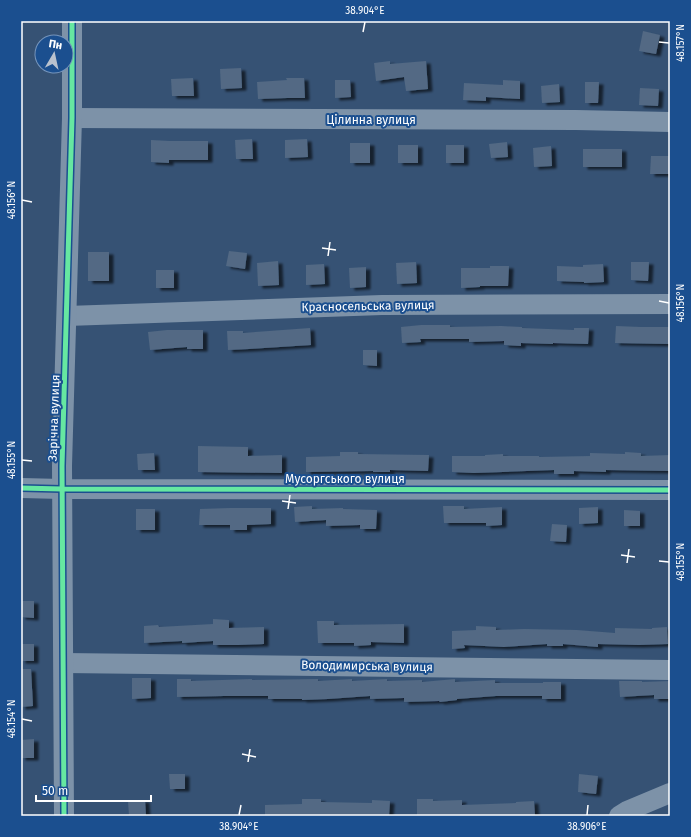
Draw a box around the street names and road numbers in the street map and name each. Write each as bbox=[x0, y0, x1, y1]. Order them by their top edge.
street label: Цілинна вулиця bbox=[326, 113, 416, 127]
street label: Красносельська вулиця bbox=[301, 298, 435, 314]
street label: Зарічна вулиця bbox=[45, 374, 63, 462]
street label: Мусоргського вулиця bbox=[285, 472, 405, 486]
street label: Володимирська вулиця bbox=[301, 658, 433, 674]

